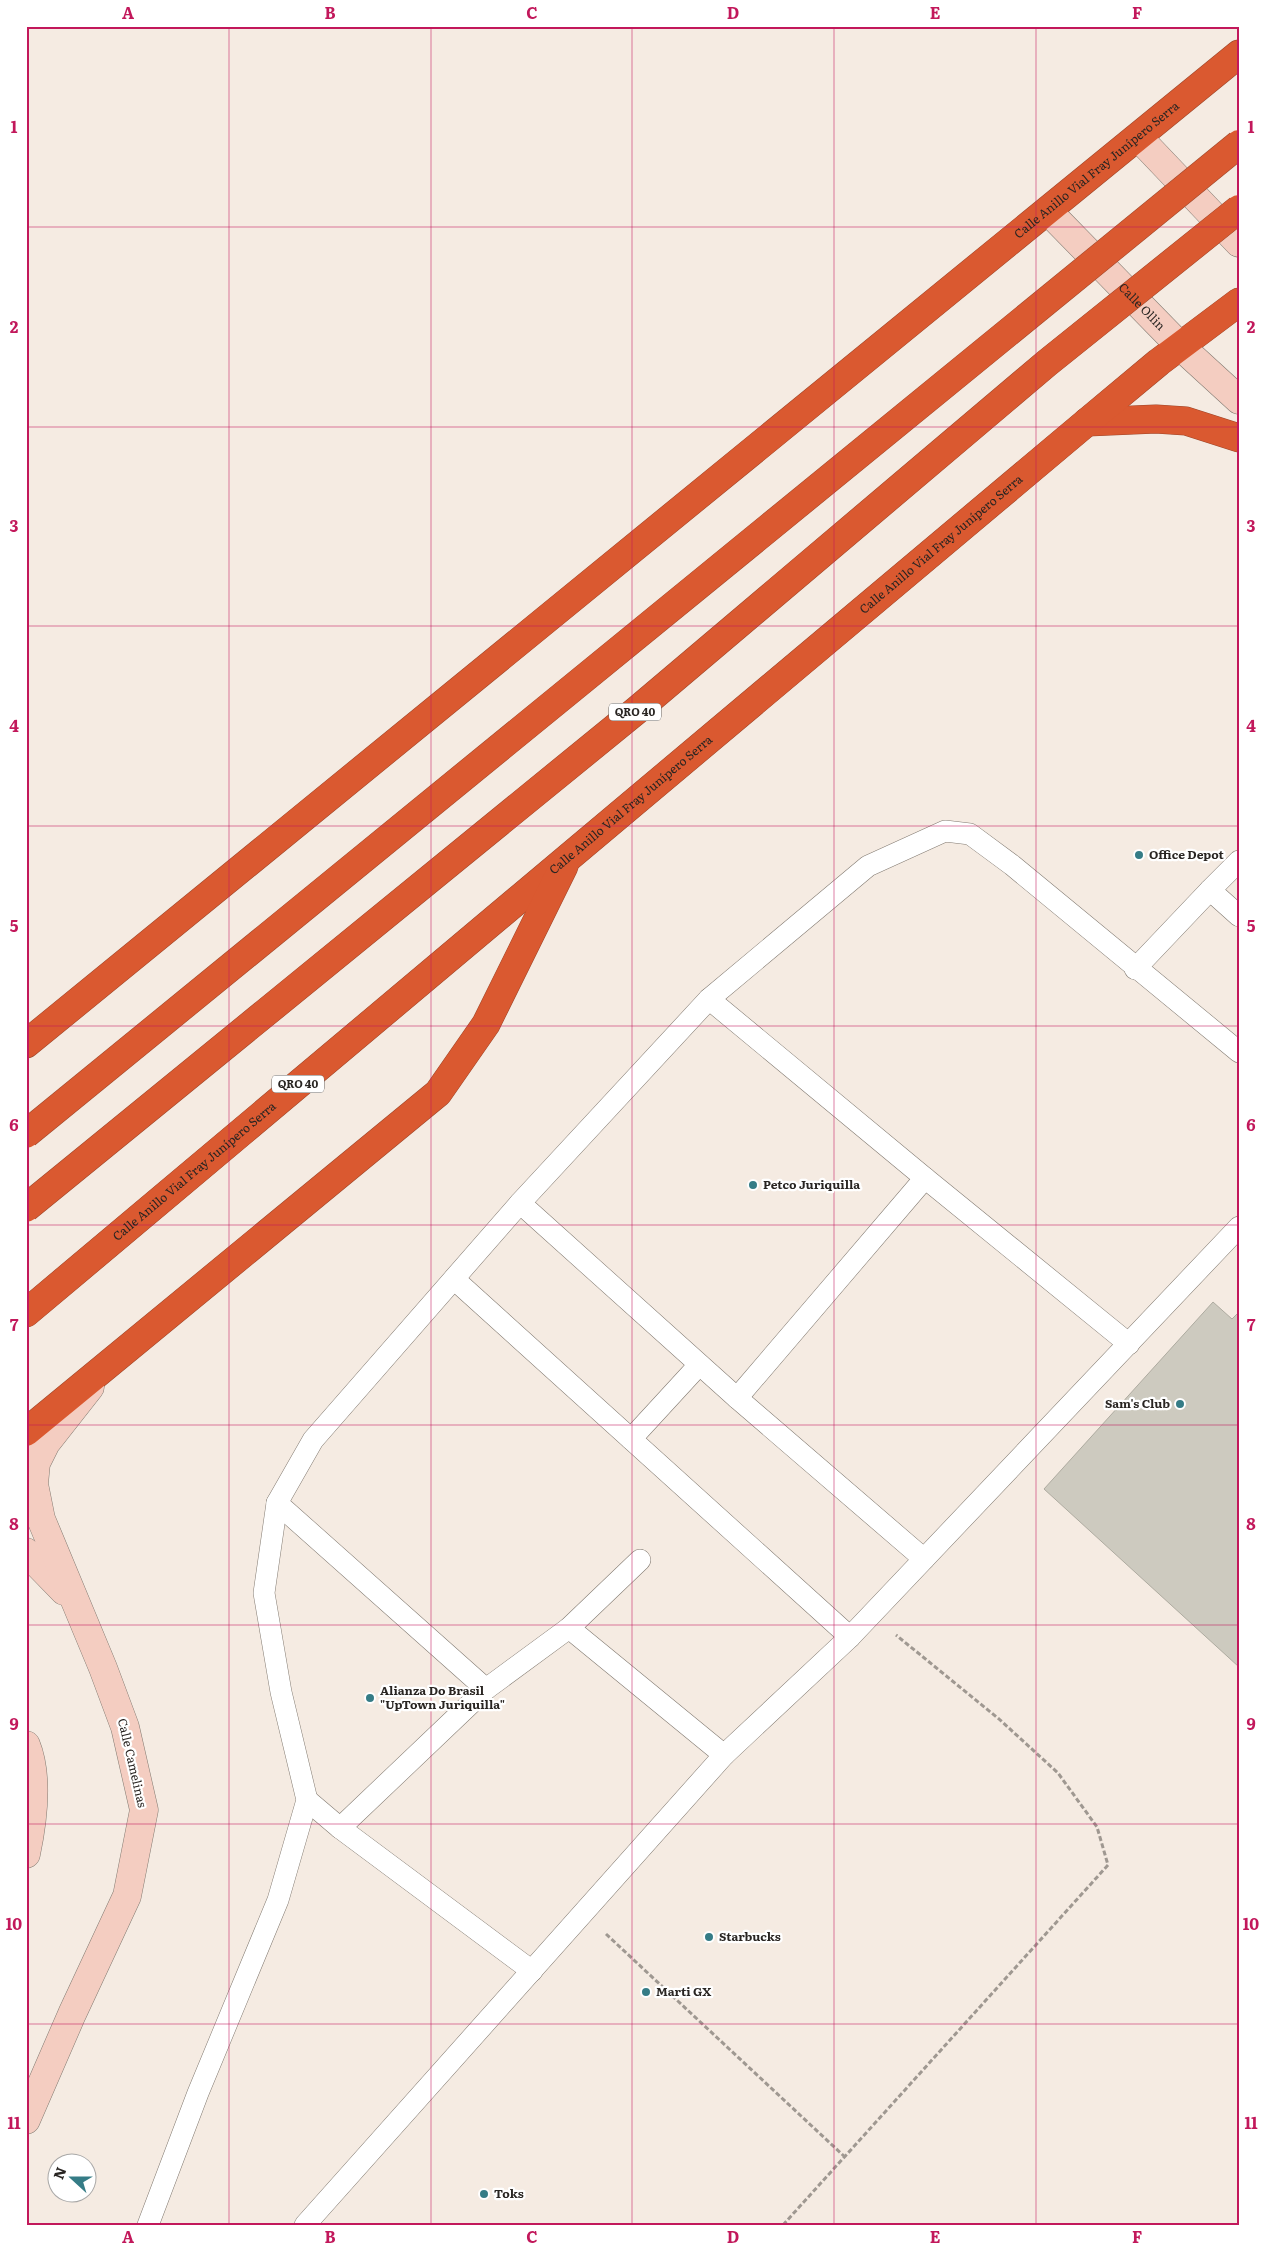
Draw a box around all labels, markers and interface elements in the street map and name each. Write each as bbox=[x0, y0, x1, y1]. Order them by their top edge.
text: A bbox=[122, 0, 134, 24]
text: B bbox=[324, 0, 336, 24]
text: C bbox=[526, 0, 538, 24]
text: D bbox=[727, 0, 739, 24]
text: E bbox=[930, 0, 941, 24]
text: F bbox=[1132, 0, 1142, 24]
street label: Calle Anillo Vial Fray Junípero Serra bbox=[1010, 96, 1183, 242]
text: 1 bbox=[11, 114, 18, 138]
text: 1 bbox=[1248, 114, 1255, 138]
street label: Calle Ollin bbox=[1115, 278, 1170, 334]
text: 2 bbox=[10, 314, 19, 338]
text: 2 bbox=[1247, 314, 1256, 338]
street label: Calle Anillo Vial Fray Junípero Serra bbox=[855, 469, 1026, 618]
text: 3 bbox=[10, 513, 19, 537]
text: 3 bbox=[1247, 513, 1256, 537]
road number: QRO 40 bbox=[609, 704, 661, 720]
text: 4 bbox=[9, 713, 19, 737]
text: 4 bbox=[1246, 713, 1256, 737]
street label: Calle Anillo Vial Fray Junípero Serra bbox=[545, 730, 716, 878]
place label: Office Depot bbox=[1149, 845, 1225, 863]
marker: Office Depot bbox=[1133, 849, 1145, 861]
text: 5 bbox=[10, 913, 19, 937]
text: 5 bbox=[1247, 913, 1256, 937]
road number: QRO 40 bbox=[272, 1076, 324, 1092]
street label: Calle Anillo Vial Fray Junípero Serra bbox=[108, 1097, 280, 1245]
text: 6 bbox=[9, 1112, 19, 1136]
text: 6 bbox=[1246, 1112, 1256, 1136]
place label: Petco Juriquilla bbox=[763, 1175, 860, 1193]
marker: Petco Juriquilla bbox=[747, 1179, 759, 1191]
text: 7 bbox=[10, 1312, 19, 1336]
text: 7 bbox=[1247, 1312, 1256, 1336]
place label: Sam's Club bbox=[1105, 1394, 1170, 1412]
marker: Sam's Club bbox=[1174, 1398, 1186, 1410]
text: 8 bbox=[9, 1511, 19, 1535]
text: 8 bbox=[1246, 1511, 1256, 1535]
place label: Alianza Do Brasil "UpTown Juriquilla" bbox=[380, 1681, 505, 1713]
marker: Alianza Do Brasil "UpTown Juriquilla" bbox=[364, 1692, 376, 1704]
text: 9 bbox=[9, 1711, 19, 1735]
text: 9 bbox=[1246, 1711, 1256, 1735]
street label: Calle Camelinas bbox=[114, 1716, 152, 1810]
text: 10 bbox=[6, 1911, 22, 1935]
text: 10 bbox=[1243, 1911, 1259, 1935]
place label: Starbucks bbox=[719, 1927, 781, 1945]
marker: Starbucks bbox=[703, 1931, 715, 1943]
place label: Marti GX bbox=[656, 1982, 711, 2000]
marker: Marti GX bbox=[640, 1986, 652, 1998]
text: 11 bbox=[7, 2110, 21, 2134]
text: 11 bbox=[1244, 2110, 1258, 2134]
north arrow bbox=[48, 2154, 98, 2204]
text: N bbox=[47, 2164, 70, 2182]
place label: Toks bbox=[494, 2184, 524, 2202]
marker: Toks bbox=[478, 2188, 490, 2200]
text: A bbox=[122, 2224, 134, 2248]
text: B bbox=[324, 2224, 336, 2248]
text: C bbox=[526, 2224, 538, 2248]
text: D bbox=[727, 2224, 739, 2248]
text: E bbox=[930, 2224, 941, 2248]
text: F bbox=[1132, 2224, 1142, 2248]

